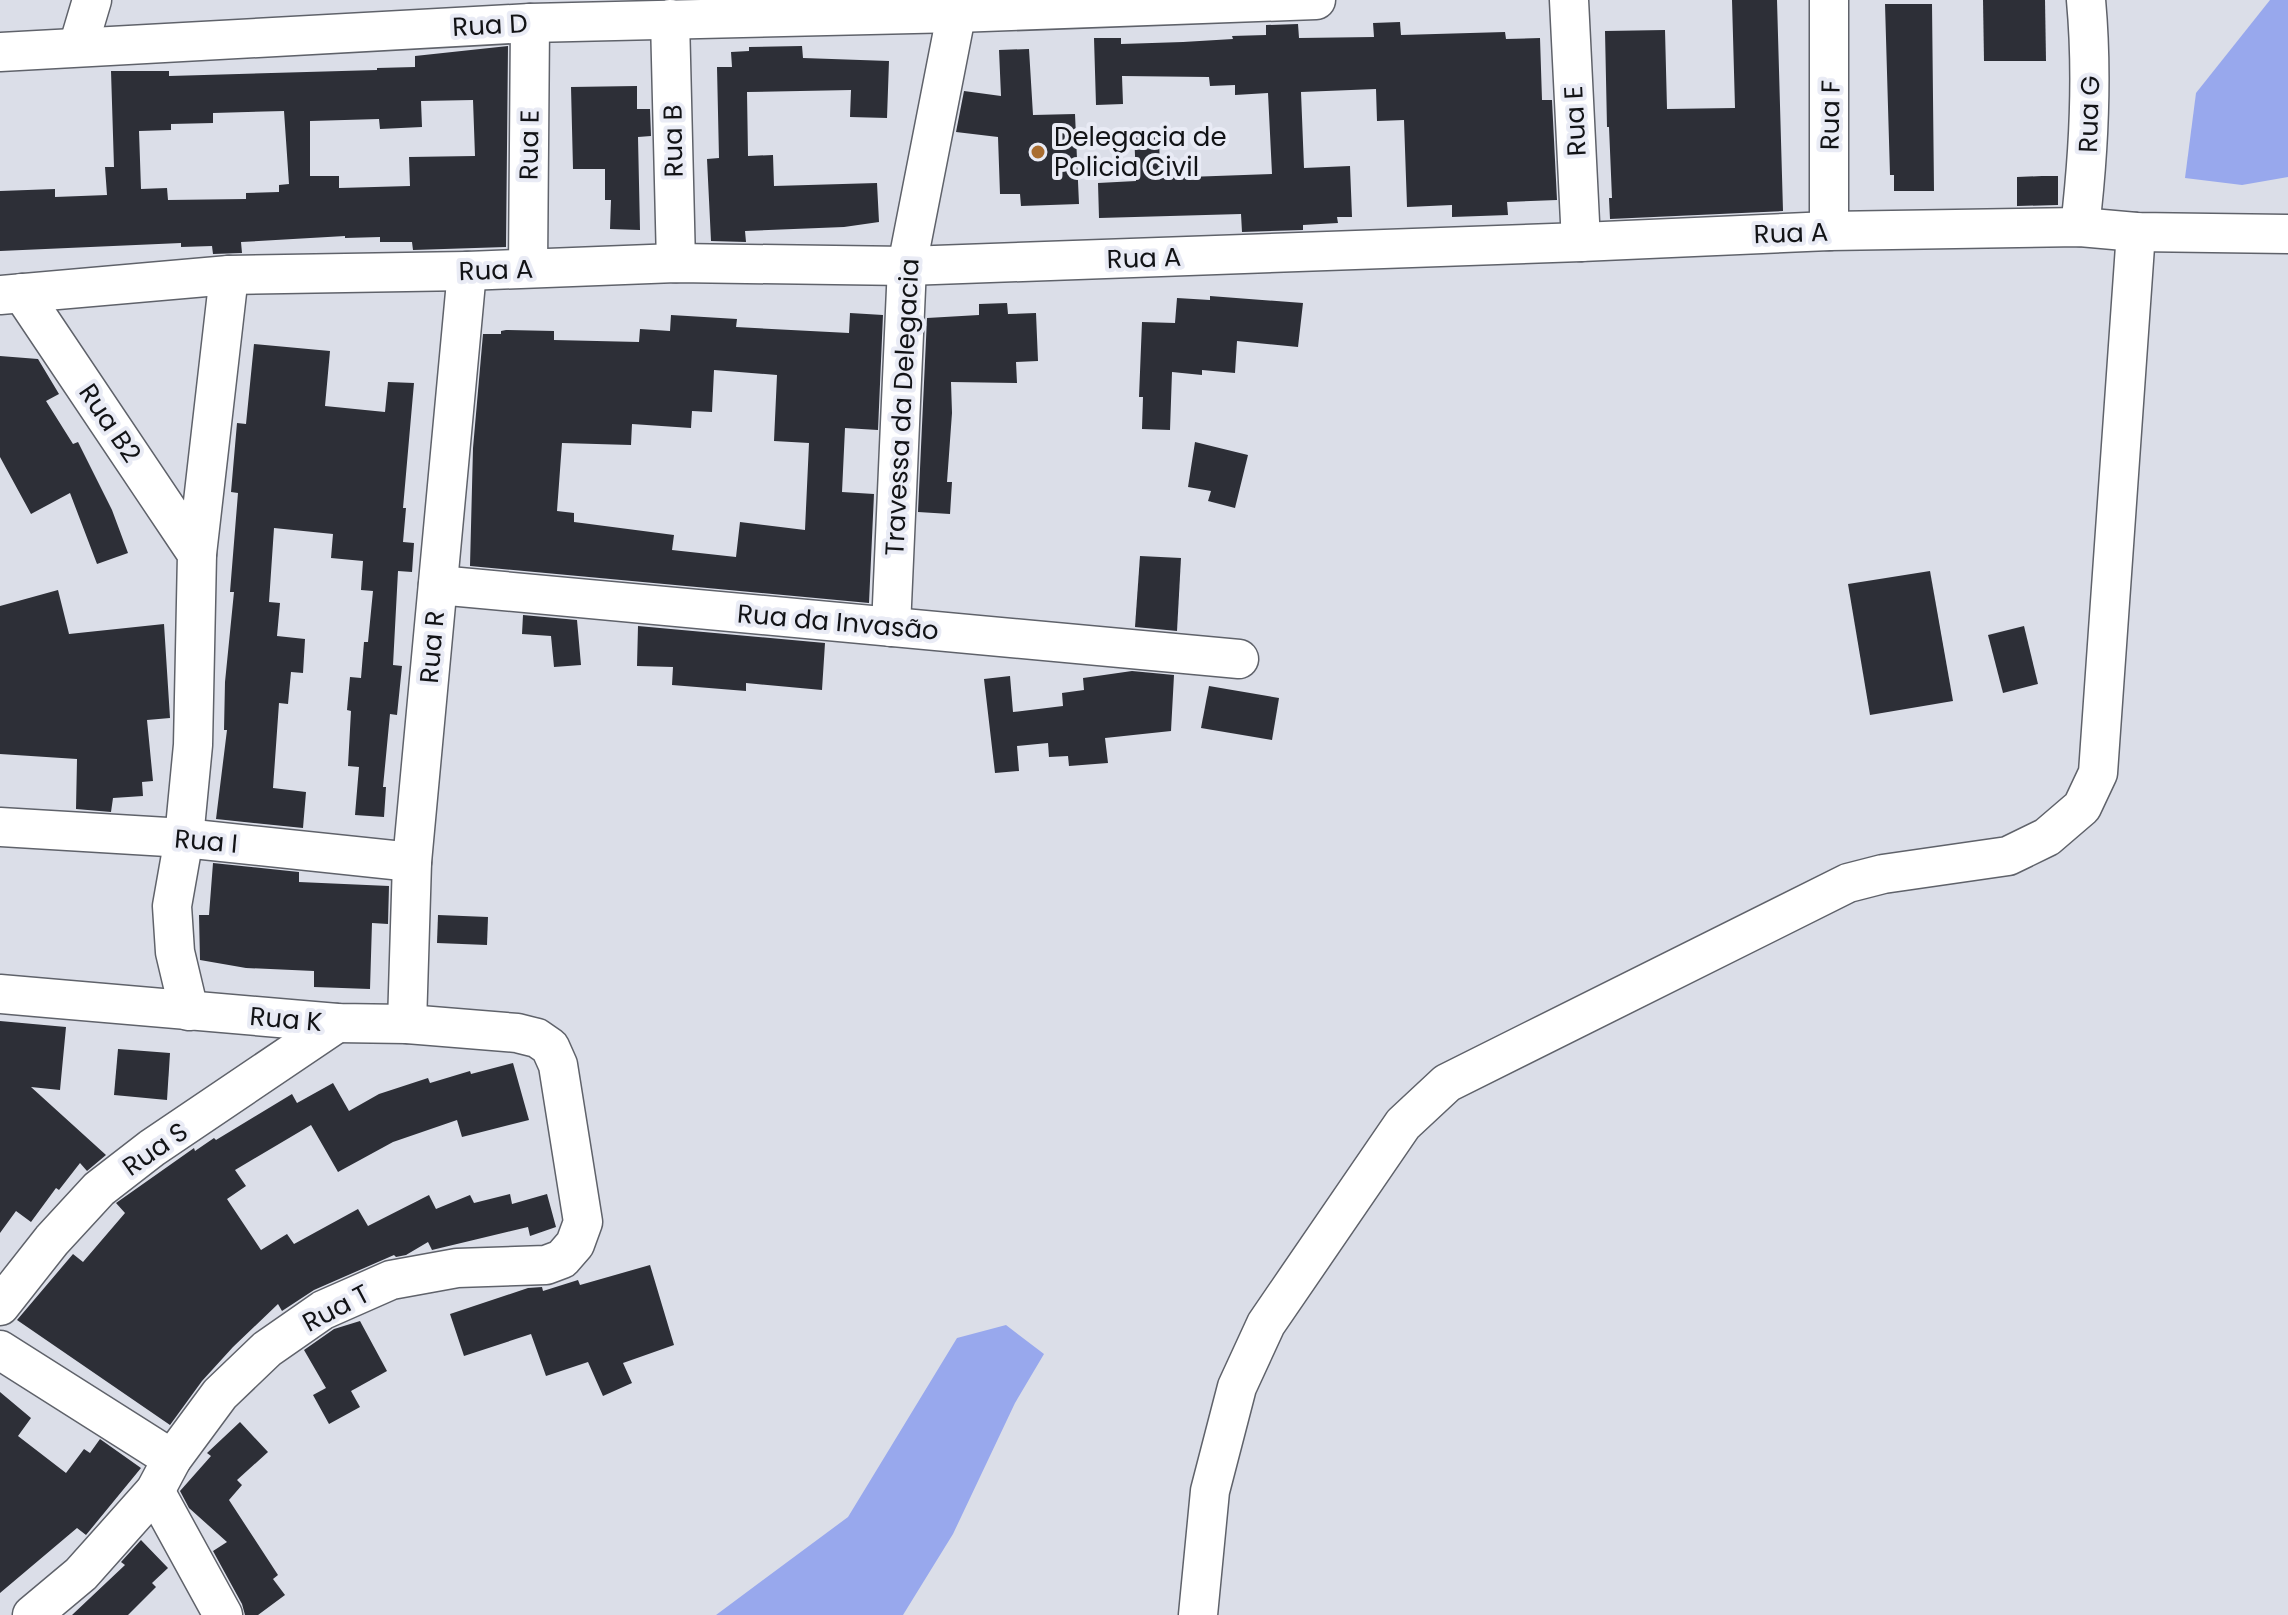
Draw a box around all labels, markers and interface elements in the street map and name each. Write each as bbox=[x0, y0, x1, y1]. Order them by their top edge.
street label: Rua D bbox=[451, 5, 529, 45]
street label: Rua G bbox=[2070, 75, 2108, 153]
street label: Rua F bbox=[1811, 80, 1849, 150]
street label: Rua E bbox=[1555, 85, 1595, 157]
street label: Rua B bbox=[654, 104, 692, 178]
street label: Rua E bbox=[510, 110, 548, 180]
place label: Delegacia de Policia Civil bbox=[1054, 119, 1227, 185]
marker: Delegacia de Policia Civil bbox=[1029, 143, 1047, 161]
street label: Rua A bbox=[1753, 214, 1829, 252]
street label: Rua A bbox=[1106, 239, 1182, 277]
street label: Rua A bbox=[458, 251, 534, 289]
street label: Travessa da Delegacia bbox=[876, 257, 928, 557]
street label: Rua B2 bbox=[71, 377, 149, 469]
street label: Rua da Invasão bbox=[736, 595, 940, 649]
street label: Rua R bbox=[411, 609, 453, 685]
street label: Rua I bbox=[173, 820, 239, 862]
street label: Rua K bbox=[248, 998, 324, 1040]
street label: Rua S bbox=[115, 1114, 195, 1184]
street label: Rua T bbox=[296, 1275, 376, 1341]

